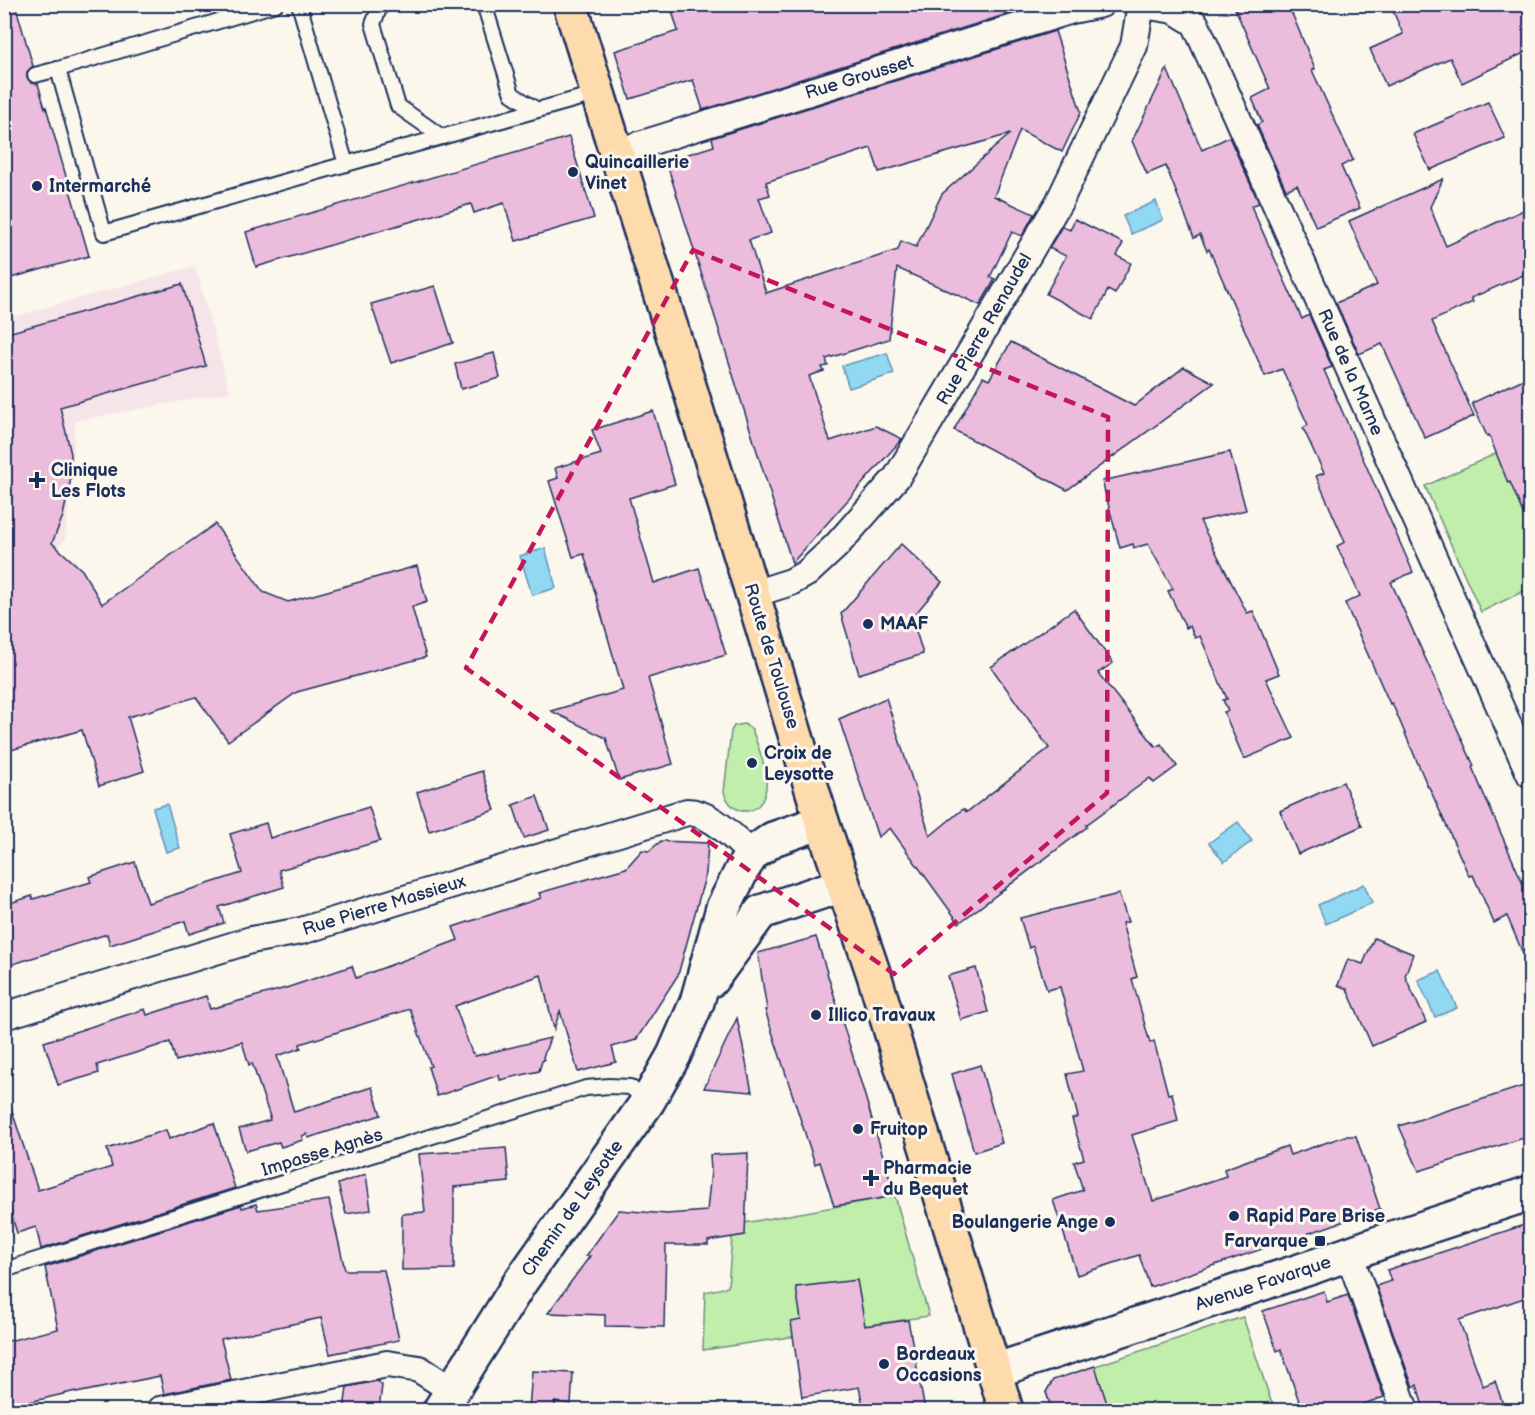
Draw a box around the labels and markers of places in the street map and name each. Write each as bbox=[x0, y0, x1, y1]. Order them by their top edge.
place label: Quincaillerie Vinet bbox=[585, 152, 689, 194]
marker: Quincaillerie Vinet bbox=[566, 165, 580, 179]
place label: Intermarché bbox=[49, 176, 152, 197]
marker: Intermarché bbox=[30, 179, 44, 193]
place label: Clinique Les Flots bbox=[51, 460, 126, 502]
marker: Clinique Les Flots bbox=[28, 471, 46, 489]
place label: MAAF bbox=[880, 614, 929, 635]
marker: MAAF bbox=[861, 617, 875, 631]
place label: Croix de Leysotte bbox=[764, 743, 834, 785]
marker: Croix de Leysotte bbox=[745, 756, 759, 770]
place label: Illico Travaux bbox=[828, 1005, 935, 1026]
marker: Illico Travaux bbox=[809, 1008, 823, 1022]
place label: Fruitop bbox=[870, 1119, 928, 1140]
marker: Fruitop bbox=[851, 1122, 865, 1136]
place label: Pharmacie du Bequet bbox=[883, 1158, 972, 1200]
marker: Pharmacie du Bequet bbox=[864, 1171, 878, 1185]
place label: Rapid Pare Brise bbox=[1246, 1206, 1385, 1227]
marker: Rapid Pare Brise bbox=[1227, 1209, 1241, 1223]
place label: Boulangerie Ange bbox=[951, 1212, 1098, 1233]
marker: Boulangerie Ange bbox=[1103, 1215, 1117, 1229]
place label: Farvarque bbox=[1224, 1231, 1308, 1252]
marker: Farvarque bbox=[1313, 1234, 1327, 1248]
place label: Bordeaux Occasions bbox=[896, 1344, 982, 1386]
marker: Bordeaux Occasions bbox=[877, 1357, 891, 1371]

